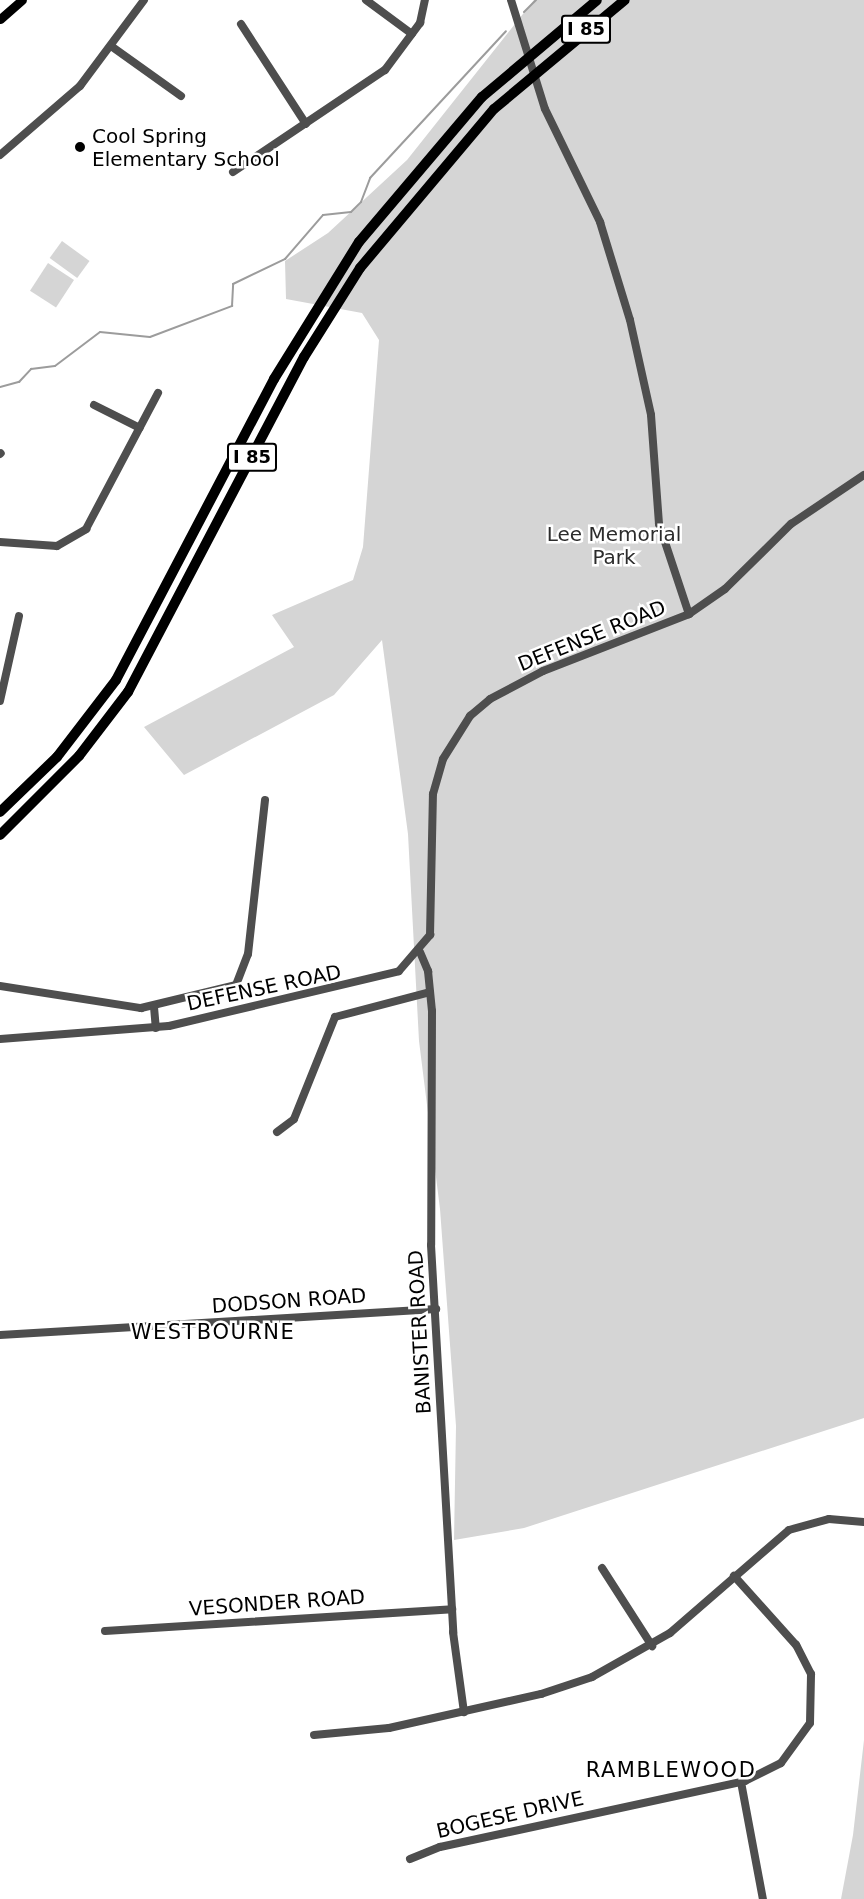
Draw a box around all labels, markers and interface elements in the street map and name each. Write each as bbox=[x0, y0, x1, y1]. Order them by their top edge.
road number: I 85 bbox=[560, 14, 612, 44]
place label: Cool Spring Elementary School bbox=[92, 124, 280, 171]
marker: Cool Spring Elementary School bbox=[73, 140, 87, 154]
road number: I 85 bbox=[226, 442, 278, 472]
park label: Lee Memorial Park bbox=[547, 523, 681, 570]
street label: DEFENSE ROAD bbox=[515, 595, 669, 677]
street label: DEFENSE ROAD bbox=[185, 960, 343, 1016]
street label: BANISTER ROAD bbox=[404, 1249, 436, 1415]
street label: DODSON ROAD bbox=[211, 1284, 367, 1318]
district label: WESTBOURNE bbox=[131, 1319, 295, 1345]
street label: VESONDER ROAD bbox=[188, 1585, 366, 1621]
district label: RAMBLEWOOD bbox=[586, 1757, 756, 1783]
street label: BOGESE DRIVE bbox=[434, 1786, 586, 1844]

